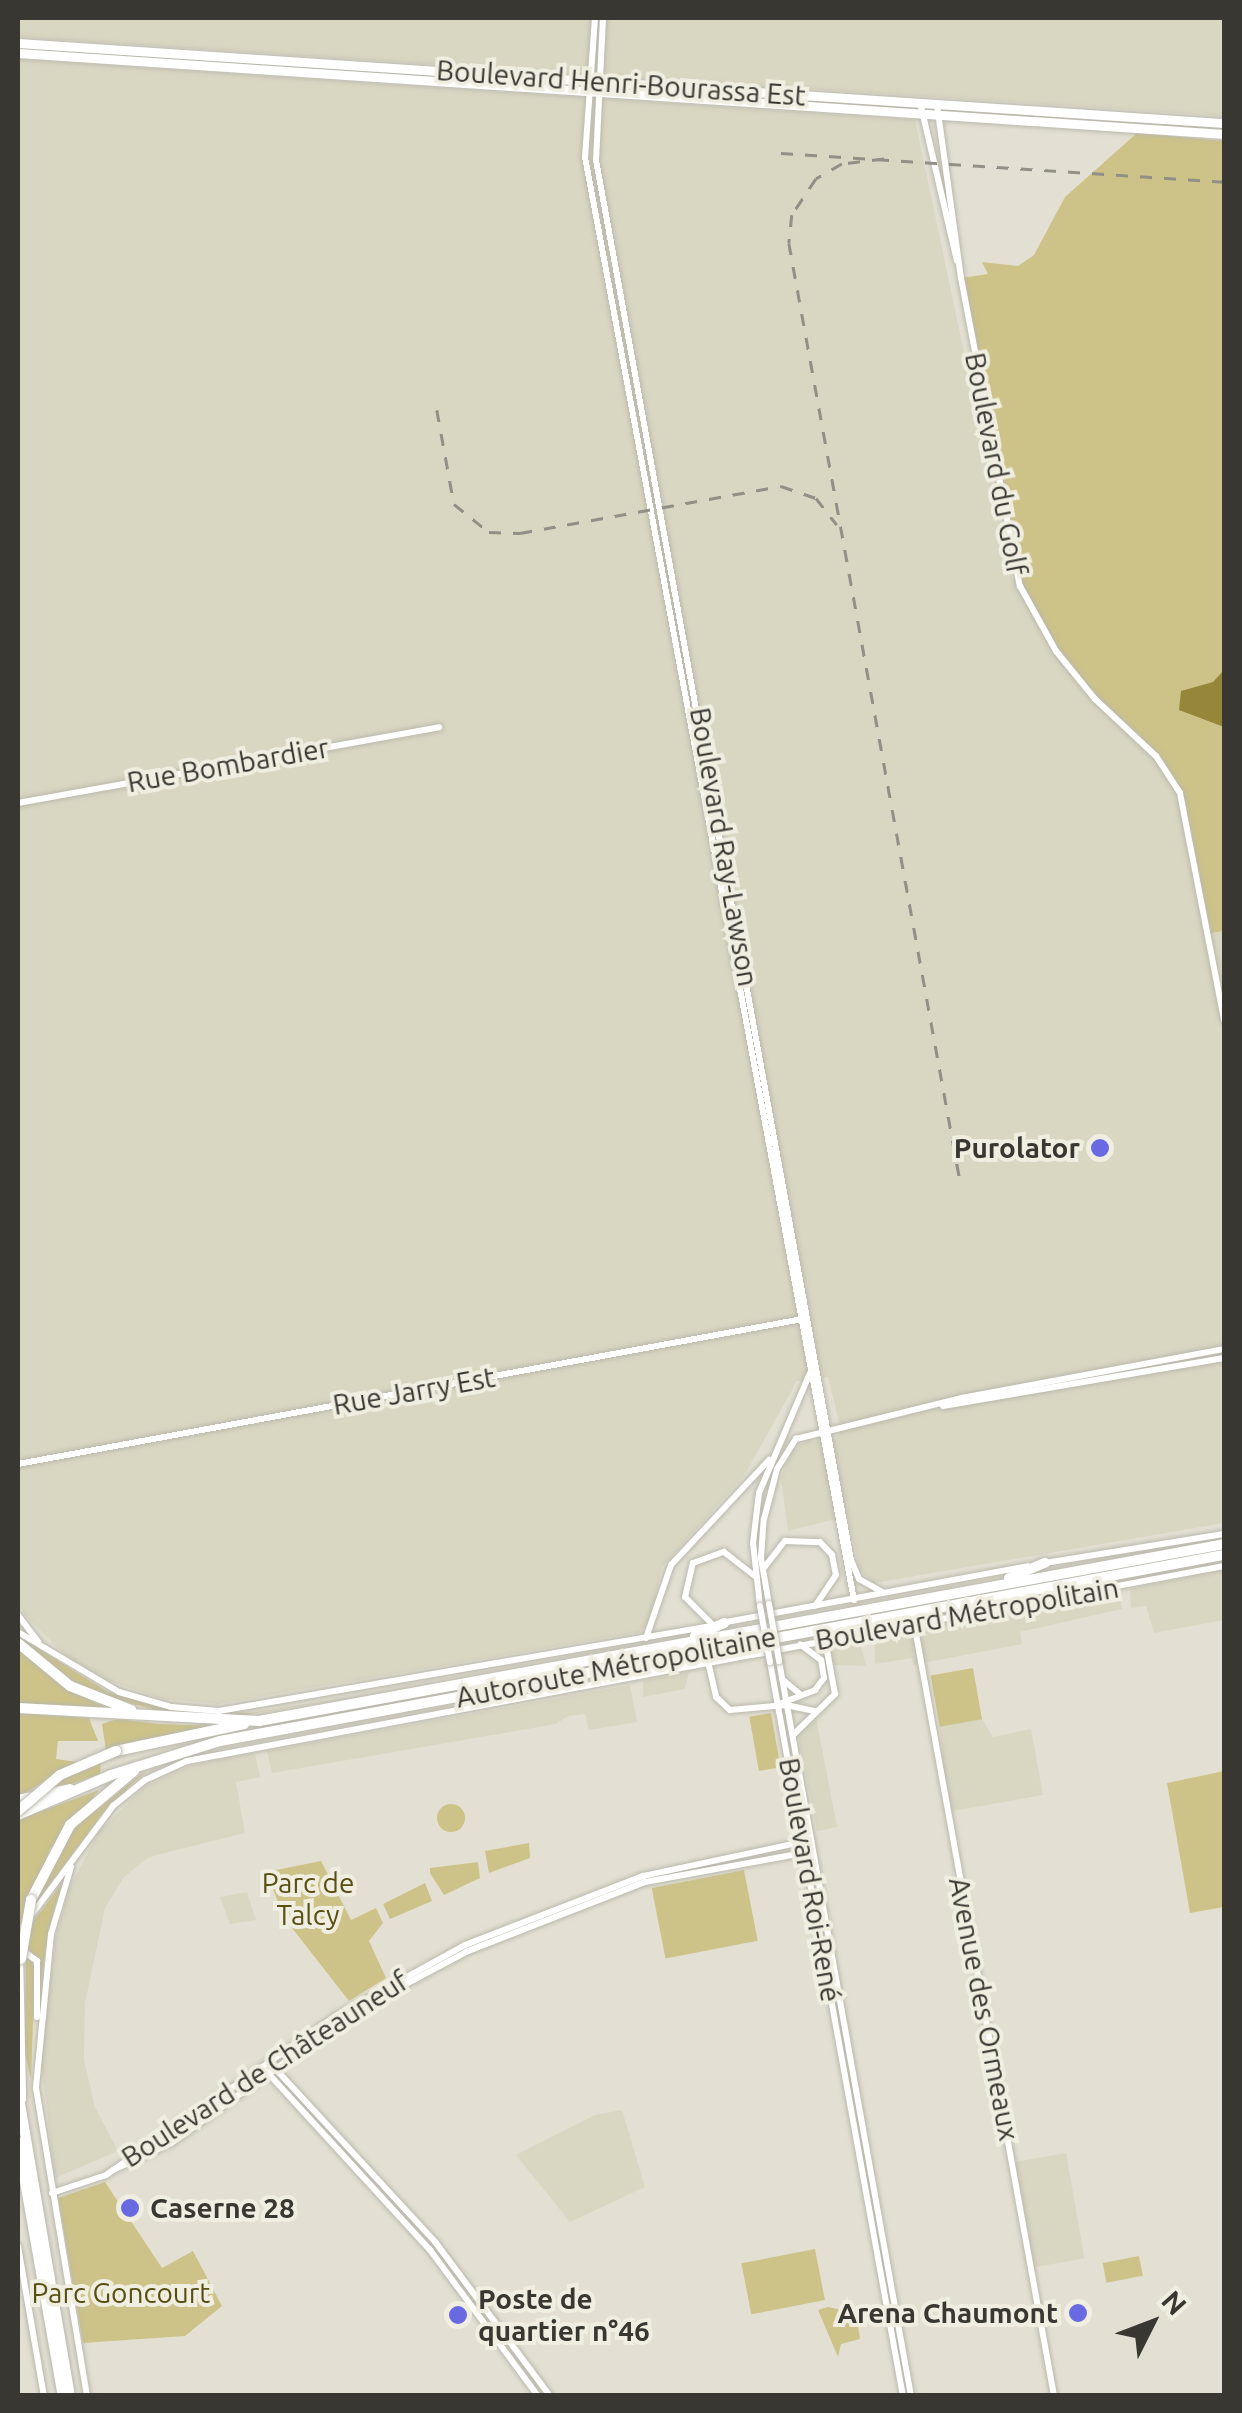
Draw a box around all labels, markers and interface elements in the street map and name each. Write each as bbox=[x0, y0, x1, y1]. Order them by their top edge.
street label: Boulevard Henri-Bourassa Est bbox=[435, 53, 807, 113]
street label: Boulevard du Golf bbox=[958, 350, 1034, 578]
street label: Boulevard Ray-Lawson bbox=[683, 705, 765, 989]
street label: Rue Bombardier bbox=[125, 731, 331, 799]
place label: Purolator bbox=[954, 1131, 1080, 1165]
marker: Purolator bbox=[1089, 1137, 1111, 1159]
street label: Rue Jarry Est bbox=[330, 1360, 498, 1422]
street label: Boulevard Métropolitain bbox=[813, 1571, 1121, 1657]
street label: Autoroute Métropolitaine bbox=[453, 1619, 779, 1715]
street label: Boulevard Roi-René bbox=[772, 1755, 848, 2005]
park label: Parc de Talcy bbox=[262, 1866, 354, 1932]
street label: Avenue des Ormeaux bbox=[942, 1874, 1026, 2144]
street label: Boulevard de Châteauneuf bbox=[115, 1964, 415, 2174]
place label: Caserne 28 bbox=[150, 2191, 295, 2225]
marker: Caserne 28 bbox=[119, 2197, 141, 2219]
north arrow bbox=[1102, 2273, 1202, 2373]
park label: Parc Goncourt bbox=[32, 2276, 210, 2310]
place label: Poste de quartier n°46 bbox=[478, 2282, 650, 2348]
text: N bbox=[1156, 2284, 1193, 2321]
place label: Arena Chaumont bbox=[837, 2296, 1058, 2330]
marker: Arena Chaumont bbox=[1067, 2302, 1089, 2324]
marker: Poste de quartier n°46 bbox=[447, 2304, 469, 2326]

